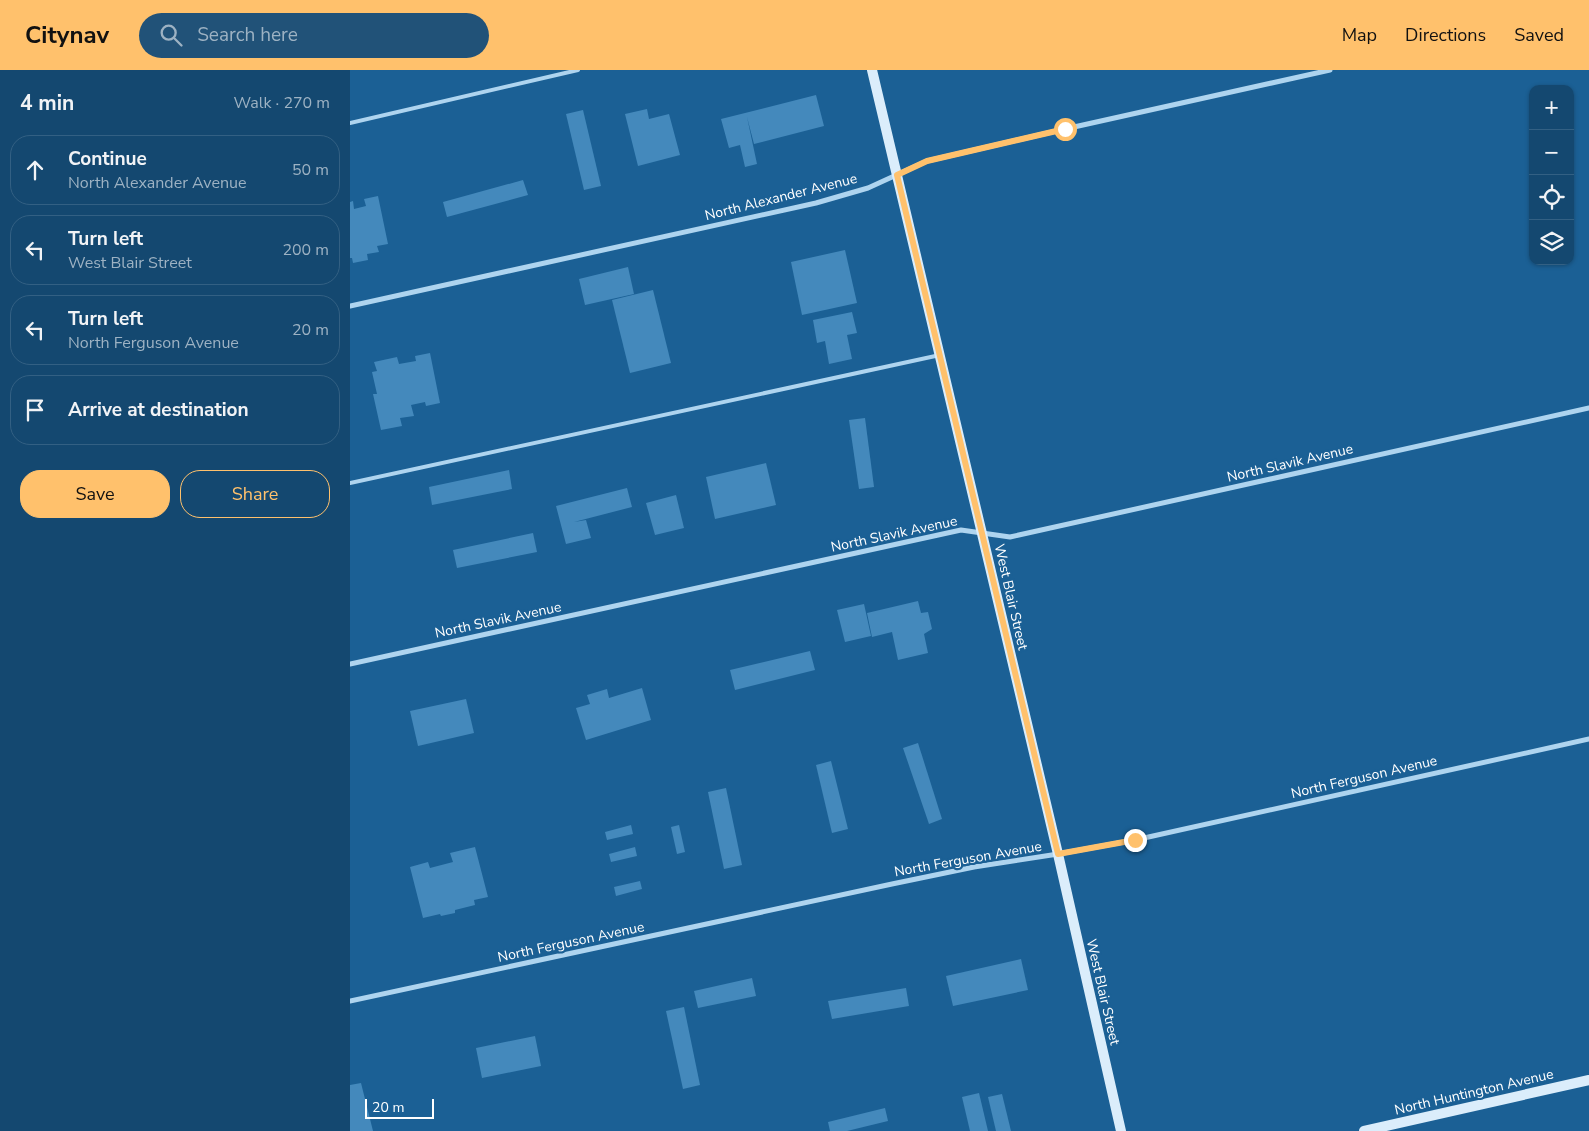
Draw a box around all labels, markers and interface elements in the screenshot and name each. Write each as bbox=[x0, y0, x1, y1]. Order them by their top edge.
search box bbox=[139, 13, 489, 58]
text: Citynav bbox=[25, 19, 109, 51]
icon: search bbox=[157, 21, 185, 49]
text: Search here bbox=[197, 22, 298, 48]
text: Map bbox=[1342, 23, 1377, 47]
text: Directions bbox=[1405, 23, 1486, 47]
text: Saved bbox=[1514, 23, 1564, 47]
map controls bbox=[1529, 85, 1574, 265]
button: + bbox=[1529, 85, 1574, 130]
text: 4 min bbox=[20, 89, 74, 117]
text: Walk · 270 m bbox=[234, 92, 330, 114]
route start bbox=[1054, 118, 1077, 141]
button: − bbox=[1529, 130, 1574, 175]
text: Continue bbox=[68, 146, 147, 172]
icon: ahead bbox=[21, 156, 49, 184]
text: 50 m bbox=[292, 159, 329, 181]
street label: North Alexander Avenue bbox=[703, 169, 859, 225]
text: North Alexander Avenue bbox=[68, 172, 247, 194]
button: locate bbox=[1529, 175, 1574, 220]
button: layers bbox=[1529, 220, 1574, 265]
text: Turn left bbox=[68, 226, 143, 252]
icon: left bbox=[21, 236, 49, 264]
text: 200 m bbox=[282, 239, 329, 261]
text: West Blair Street bbox=[68, 252, 192, 274]
text: Turn left bbox=[68, 306, 143, 332]
icon: left bbox=[21, 316, 49, 344]
text: 20 m bbox=[292, 319, 329, 341]
text: North Ferguson Avenue bbox=[68, 332, 239, 354]
icon: arrive bbox=[21, 396, 49, 424]
text: Arrive at destination bbox=[68, 397, 249, 423]
street label: North Slavik Avenue bbox=[1225, 439, 1355, 487]
button: Save bbox=[20, 470, 170, 518]
button: Share bbox=[180, 470, 330, 518]
street label: North Slavik Avenue bbox=[829, 511, 959, 557]
street label: West Blair Street bbox=[990, 542, 1032, 652]
street label: North Slavik Avenue bbox=[433, 597, 563, 643]
street label: North Ferguson Avenue bbox=[1289, 751, 1439, 803]
route end bbox=[1124, 829, 1147, 852]
street label: North Ferguson Avenue bbox=[893, 837, 1043, 881]
street label: North Ferguson Avenue bbox=[496, 917, 646, 967]
street label: West Blair Street bbox=[1082, 937, 1124, 1047]
street label: North Huntington Avenue bbox=[1393, 1064, 1555, 1120]
scale bar bbox=[365, 1096, 434, 1119]
text: 20 m bbox=[372, 1098, 404, 1117]

